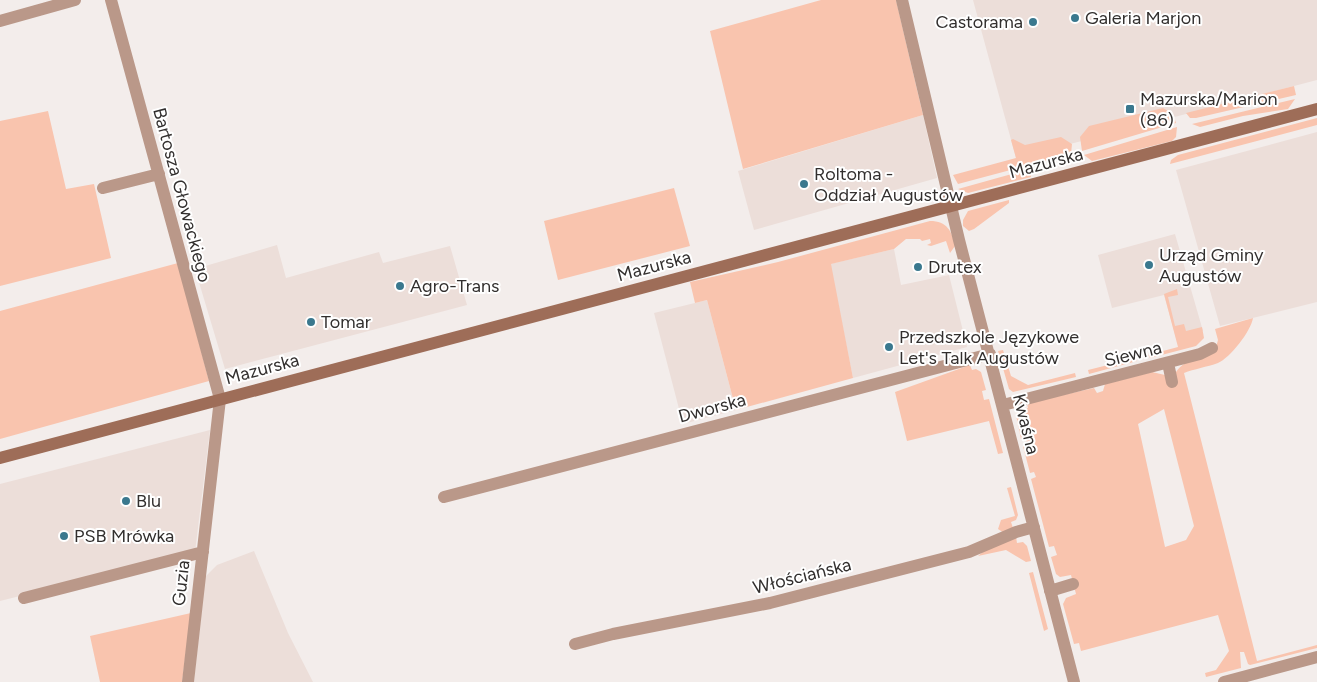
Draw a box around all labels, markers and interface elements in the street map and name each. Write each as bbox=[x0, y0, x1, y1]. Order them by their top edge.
place label: Galeria Marjon bbox=[1085, 7, 1201, 29]
place label: Castorama bbox=[935, 11, 1023, 33]
marker: Galeria Marjon bbox=[1069, 12, 1081, 24]
marker: Castorama bbox=[1027, 16, 1039, 28]
place label: Mazurska/Marion (86) bbox=[1140, 88, 1278, 131]
marker: Mazurska/Marion (86) bbox=[1124, 103, 1136, 115]
street label: Bartosza Głowackiego bbox=[148, 105, 216, 285]
street label: Mazurska bbox=[1007, 143, 1085, 183]
place label: Roltoma - Oddział Augustów bbox=[814, 163, 963, 206]
marker: Roltoma - Oddział Augustów bbox=[798, 178, 810, 190]
place label: Urząd Gminy Augustów bbox=[1159, 244, 1264, 287]
street label: Mazurska bbox=[615, 246, 693, 286]
place label: Drutex bbox=[928, 256, 982, 278]
marker: Urząd Gminy Augustów bbox=[1143, 259, 1155, 271]
marker: Drutex bbox=[912, 261, 924, 273]
place label: Agro-Trans bbox=[410, 275, 499, 297]
marker: Agro-Trans bbox=[394, 280, 406, 292]
place label: Tomar bbox=[321, 311, 371, 333]
marker: Tomar bbox=[305, 316, 317, 328]
place label: Przedszkole Językowe Let's Talk Augustów bbox=[899, 326, 1079, 369]
street label: Siewna bbox=[1102, 336, 1164, 372]
marker: Przedszkole Językowe Let's Talk Augustów bbox=[883, 341, 895, 353]
street label: Mazurska bbox=[223, 349, 301, 389]
street label: Dworska bbox=[676, 388, 748, 428]
street label: Kwaśna bbox=[1008, 391, 1044, 457]
place label: Blu bbox=[136, 490, 161, 512]
marker: Blu bbox=[120, 495, 132, 507]
place label: PSB Mrówka bbox=[74, 525, 174, 547]
marker: PSB Mrówka bbox=[58, 530, 70, 542]
street label: Włościańska bbox=[751, 553, 853, 599]
street label: Guzia bbox=[168, 559, 194, 607]

